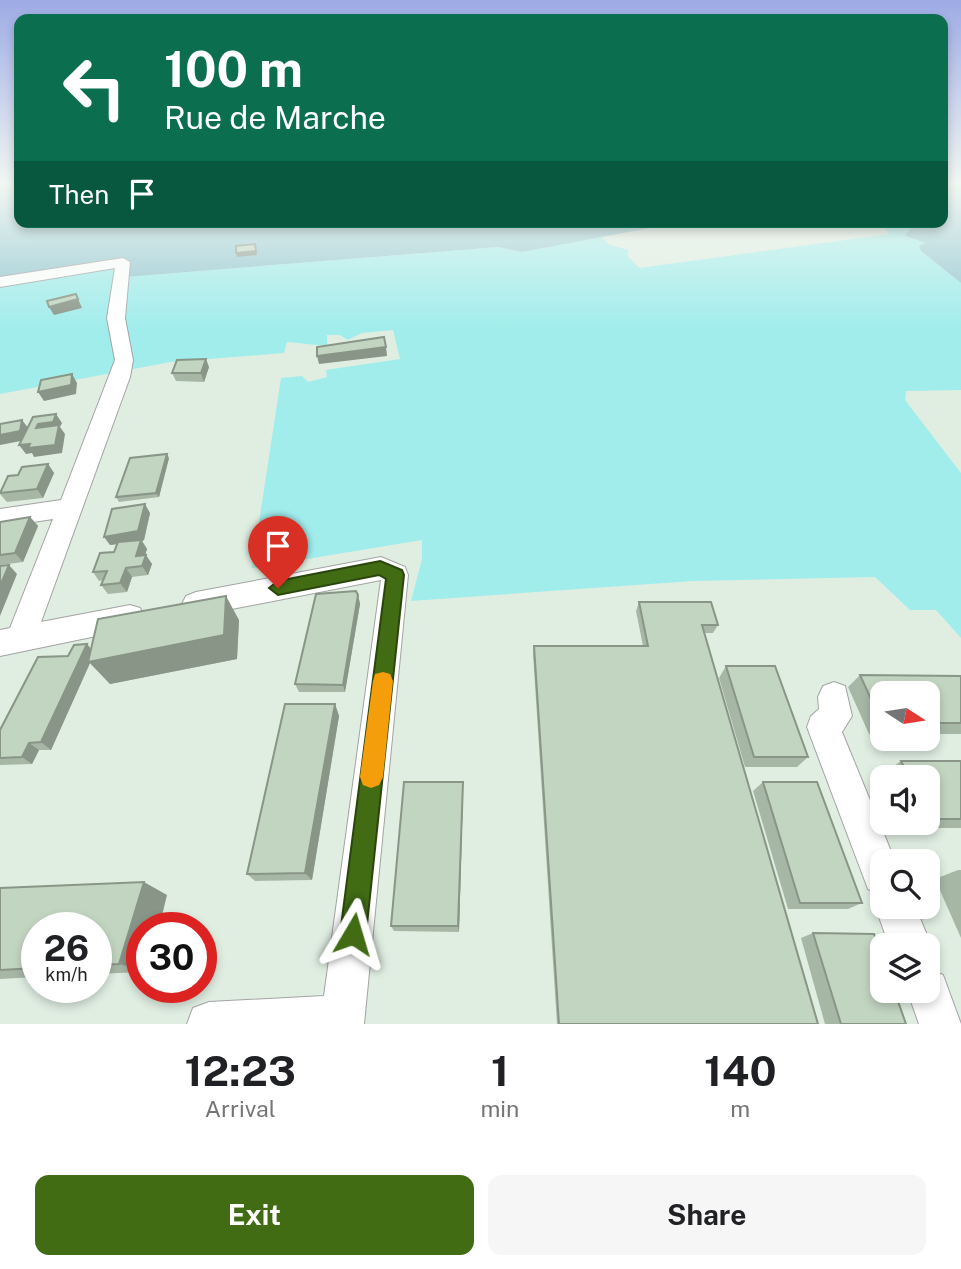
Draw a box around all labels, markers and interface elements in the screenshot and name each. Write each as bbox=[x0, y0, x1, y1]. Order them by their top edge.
text: 100 m bbox=[164, 40, 303, 98]
icon: left bbox=[49, 42, 140, 133]
text: Rue de Marche bbox=[164, 99, 386, 136]
icon: arrive bbox=[123, 175, 161, 213]
text: Then bbox=[49, 179, 109, 210]
pin bbox=[248, 516, 308, 588]
icon: arrive bbox=[259, 527, 297, 565]
north arrow bbox=[870, 681, 940, 751]
map controls bbox=[870, 681, 940, 1003]
button: sound bbox=[870, 765, 940, 835]
button: search bbox=[870, 849, 940, 919]
position arrow bbox=[316, 897, 390, 971]
speed limit sign: 30 bbox=[126, 912, 217, 1003]
text: 26 bbox=[44, 928, 89, 969]
button: layers bbox=[870, 933, 940, 1003]
text: km/h bbox=[45, 964, 88, 985]
text: 12:23 bbox=[184, 1046, 296, 1095]
text: 1 bbox=[491, 1046, 509, 1095]
text: 140 bbox=[704, 1046, 776, 1095]
text: Arrival bbox=[205, 1095, 276, 1122]
text: min bbox=[480, 1095, 519, 1122]
text: m bbox=[730, 1095, 750, 1122]
button: Exit bbox=[35, 1175, 474, 1255]
button: Share bbox=[488, 1175, 926, 1255]

